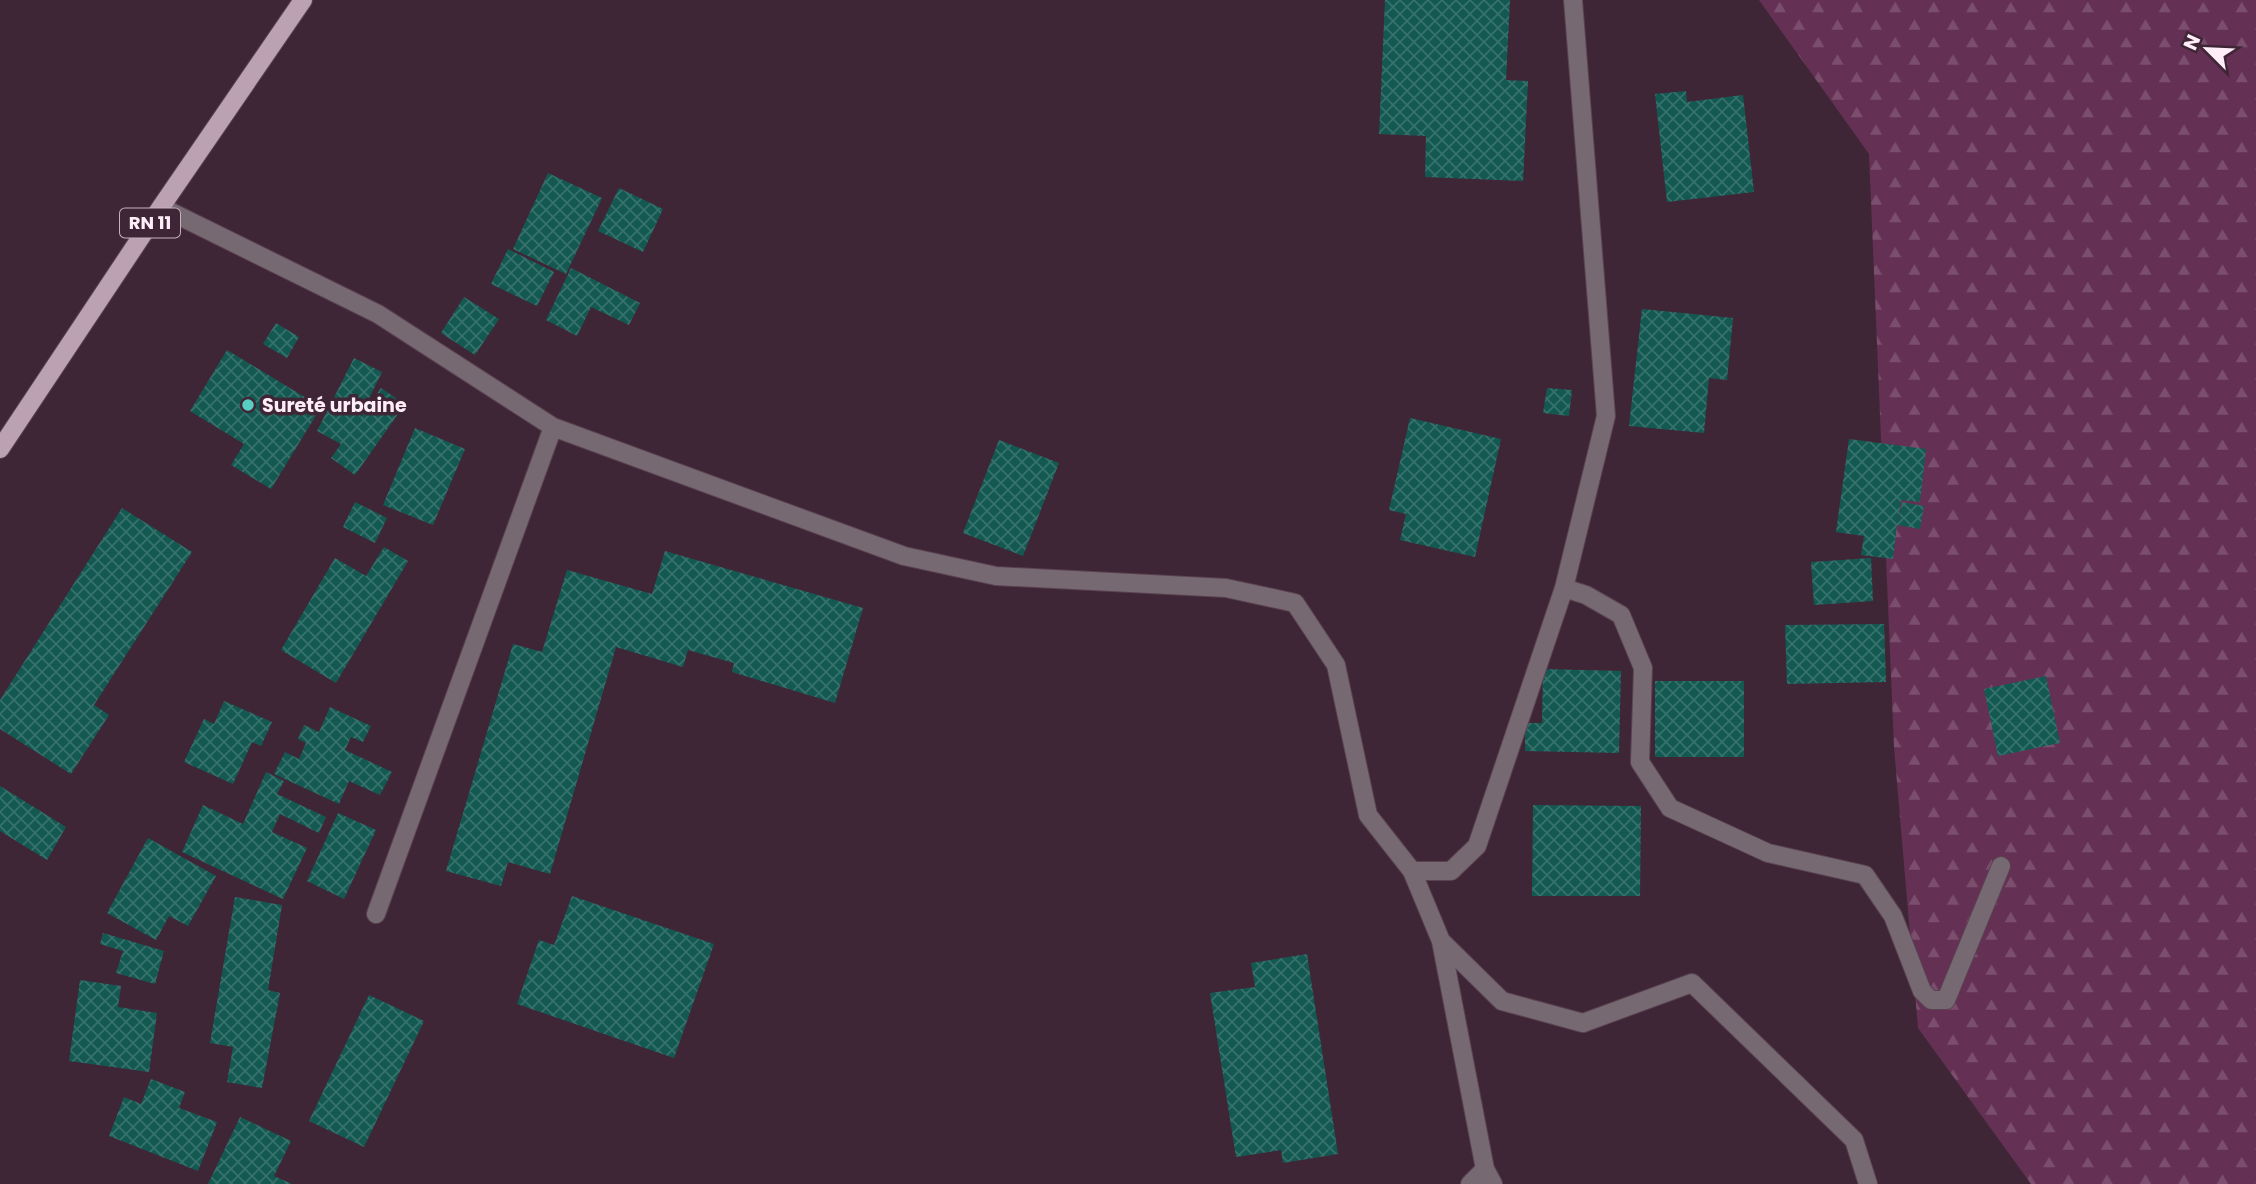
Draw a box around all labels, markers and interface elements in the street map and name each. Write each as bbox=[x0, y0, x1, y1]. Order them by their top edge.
north arrow bbox=[2172, 14, 2242, 84]
text: N bbox=[2177, 30, 2207, 54]
road number: RN 11 bbox=[120, 208, 180, 238]
place label: Sureté urbaine bbox=[262, 392, 407, 419]
marker: Sureté urbaine bbox=[240, 397, 256, 413]

